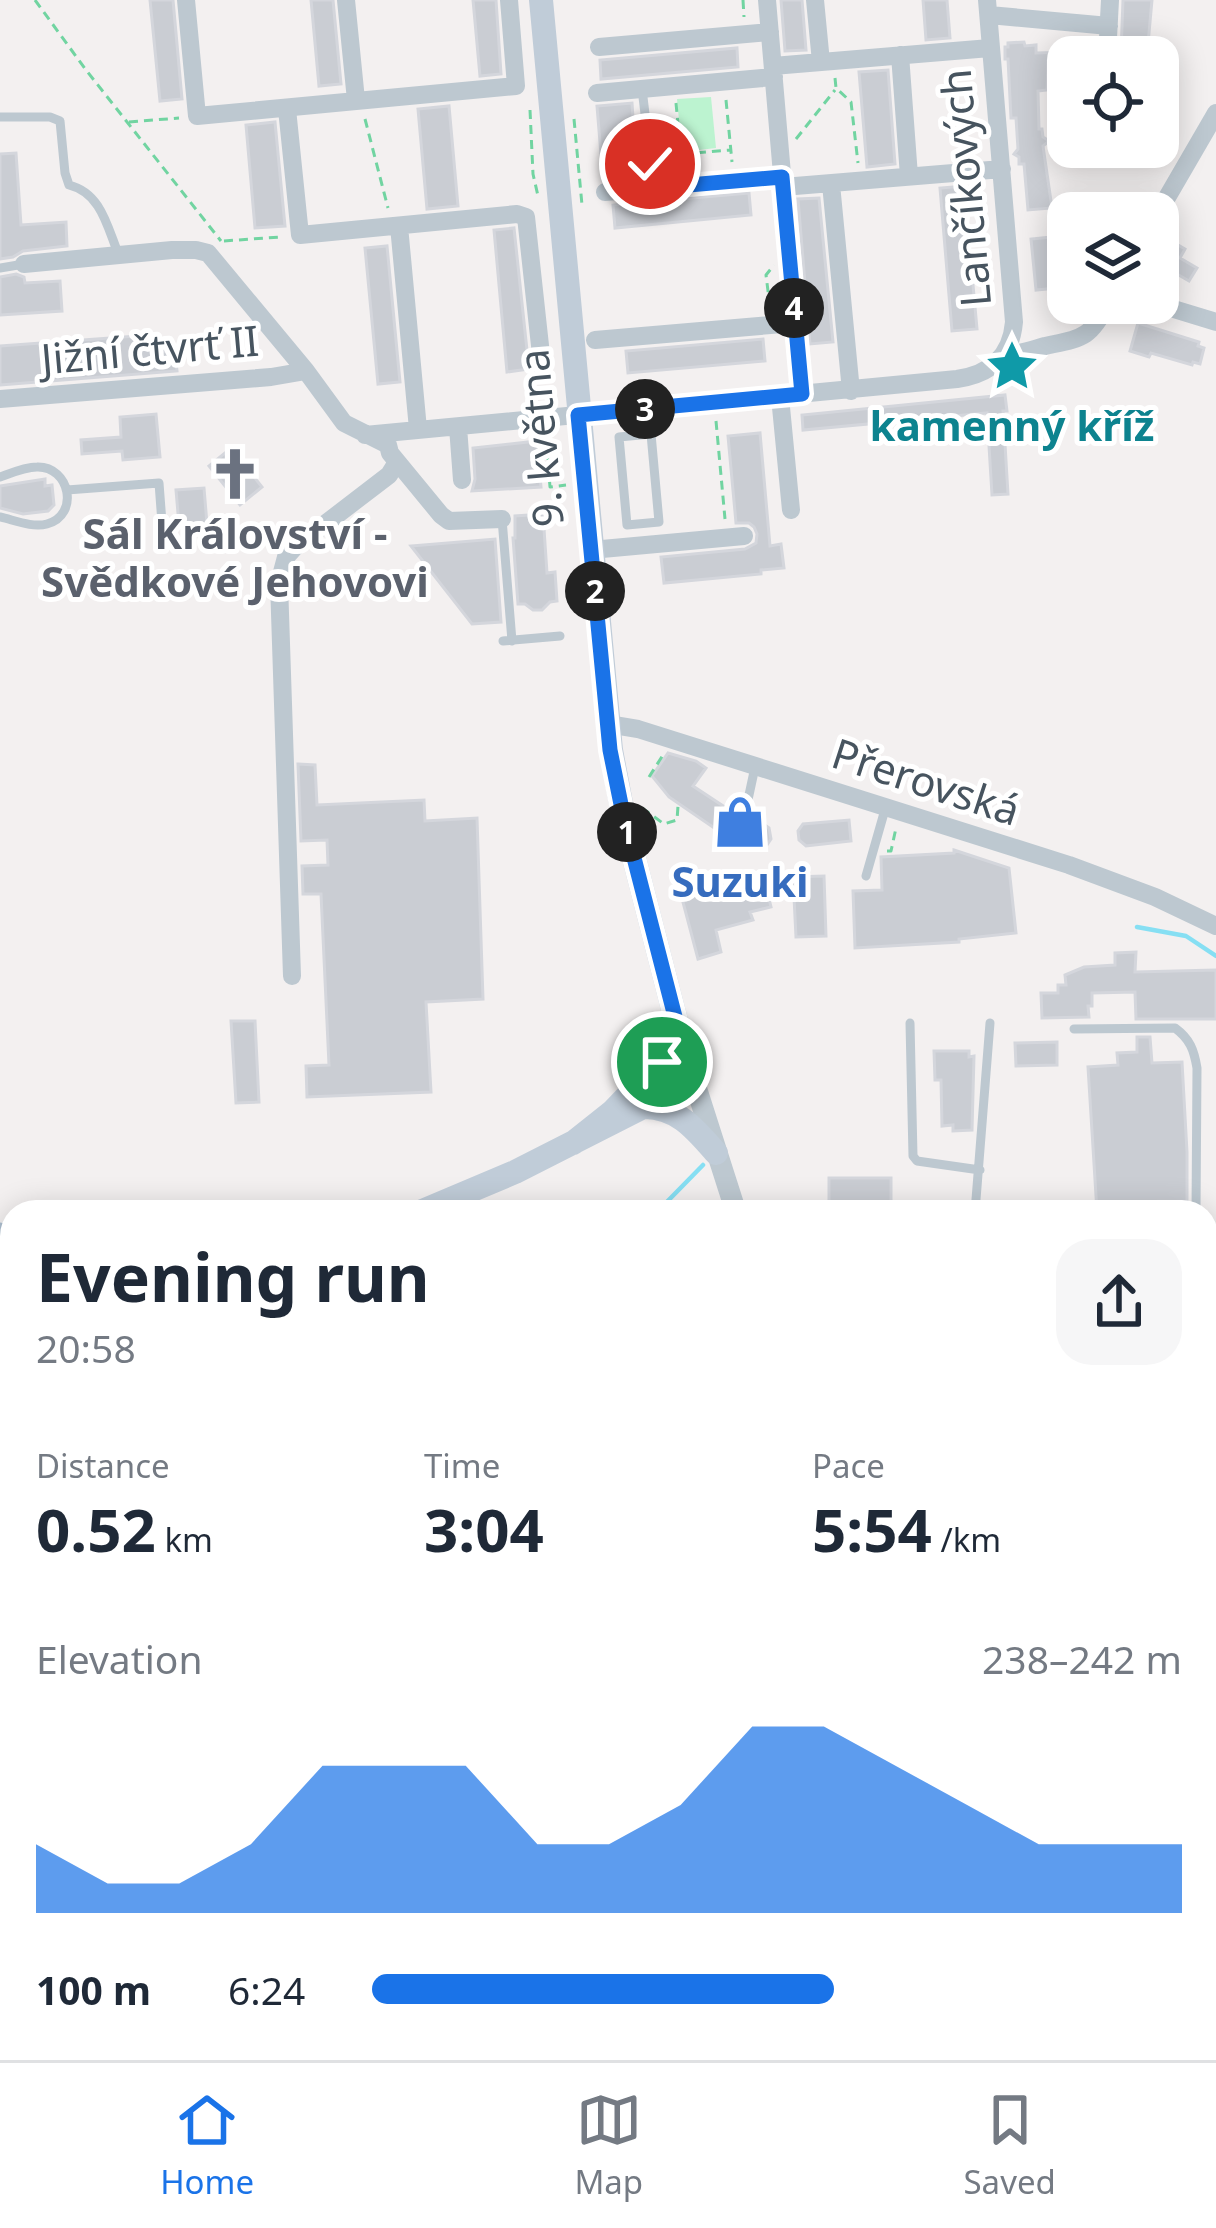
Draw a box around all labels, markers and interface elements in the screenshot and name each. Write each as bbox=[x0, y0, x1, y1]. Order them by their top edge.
map controls bbox=[1047, 36, 1179, 324]
button: locate bbox=[1047, 36, 1179, 168]
street label: Lančíkových bbox=[926, 67, 1003, 309]
pin bbox=[599, 113, 701, 215]
icon: check bbox=[617, 131, 683, 197]
button: layers bbox=[1047, 192, 1179, 324]
pin: 4 bbox=[764, 278, 824, 338]
text: 4 bbox=[785, 285, 803, 330]
street label: Jižní čtvrť II bbox=[35, 311, 261, 387]
place icon: kamenný kříž bbox=[983, 337, 1041, 395]
street label: 9. května bbox=[503, 347, 576, 529]
pin: 3 bbox=[615, 379, 675, 439]
text: 3 bbox=[636, 386, 654, 431]
place label: kamenný kříž bbox=[870, 396, 1154, 453]
church icon: Sál Království - Svědkové Jehovovi bbox=[206, 445, 264, 503]
place label: Sál Království - Svědkové Jehovovi bbox=[41, 504, 429, 609]
pin: 2 bbox=[565, 561, 625, 621]
text: 2 bbox=[586, 568, 604, 613]
street label: Přerovská bbox=[825, 723, 1028, 838]
shop icon: Suzuki bbox=[711, 793, 769, 851]
pin: 1 bbox=[597, 802, 657, 862]
text: 1 bbox=[618, 809, 636, 854]
place label: Suzuki bbox=[671, 852, 809, 909]
pin bbox=[611, 1011, 713, 1113]
icon: arrive bbox=[629, 1029, 695, 1095]
text: Evening run bbox=[36, 1231, 430, 1321]
button: share bbox=[1056, 1239, 1182, 1365]
text: 20:58 bbox=[36, 1321, 136, 1374]
text: Distance bbox=[36, 1443, 170, 1488]
text: Time bbox=[424, 1443, 500, 1488]
text: Pace bbox=[812, 1443, 885, 1488]
text: 0.52 bbox=[36, 1488, 156, 1570]
text: 3:04 bbox=[424, 1488, 544, 1570]
text: 5:54 bbox=[812, 1488, 932, 1570]
text: km bbox=[156, 1517, 213, 1562]
text: /km bbox=[932, 1517, 1001, 1562]
text: Elevation bbox=[36, 1632, 203, 1685]
text: 238–242 m bbox=[982, 1632, 1182, 1685]
text: 100 m bbox=[36, 1963, 151, 2016]
text: 6:24 bbox=[228, 1963, 305, 2016]
tab: Home bbox=[160, 2087, 254, 2204]
tab: Map bbox=[574, 2087, 643, 2204]
tab: Saved bbox=[964, 2087, 1056, 2204]

